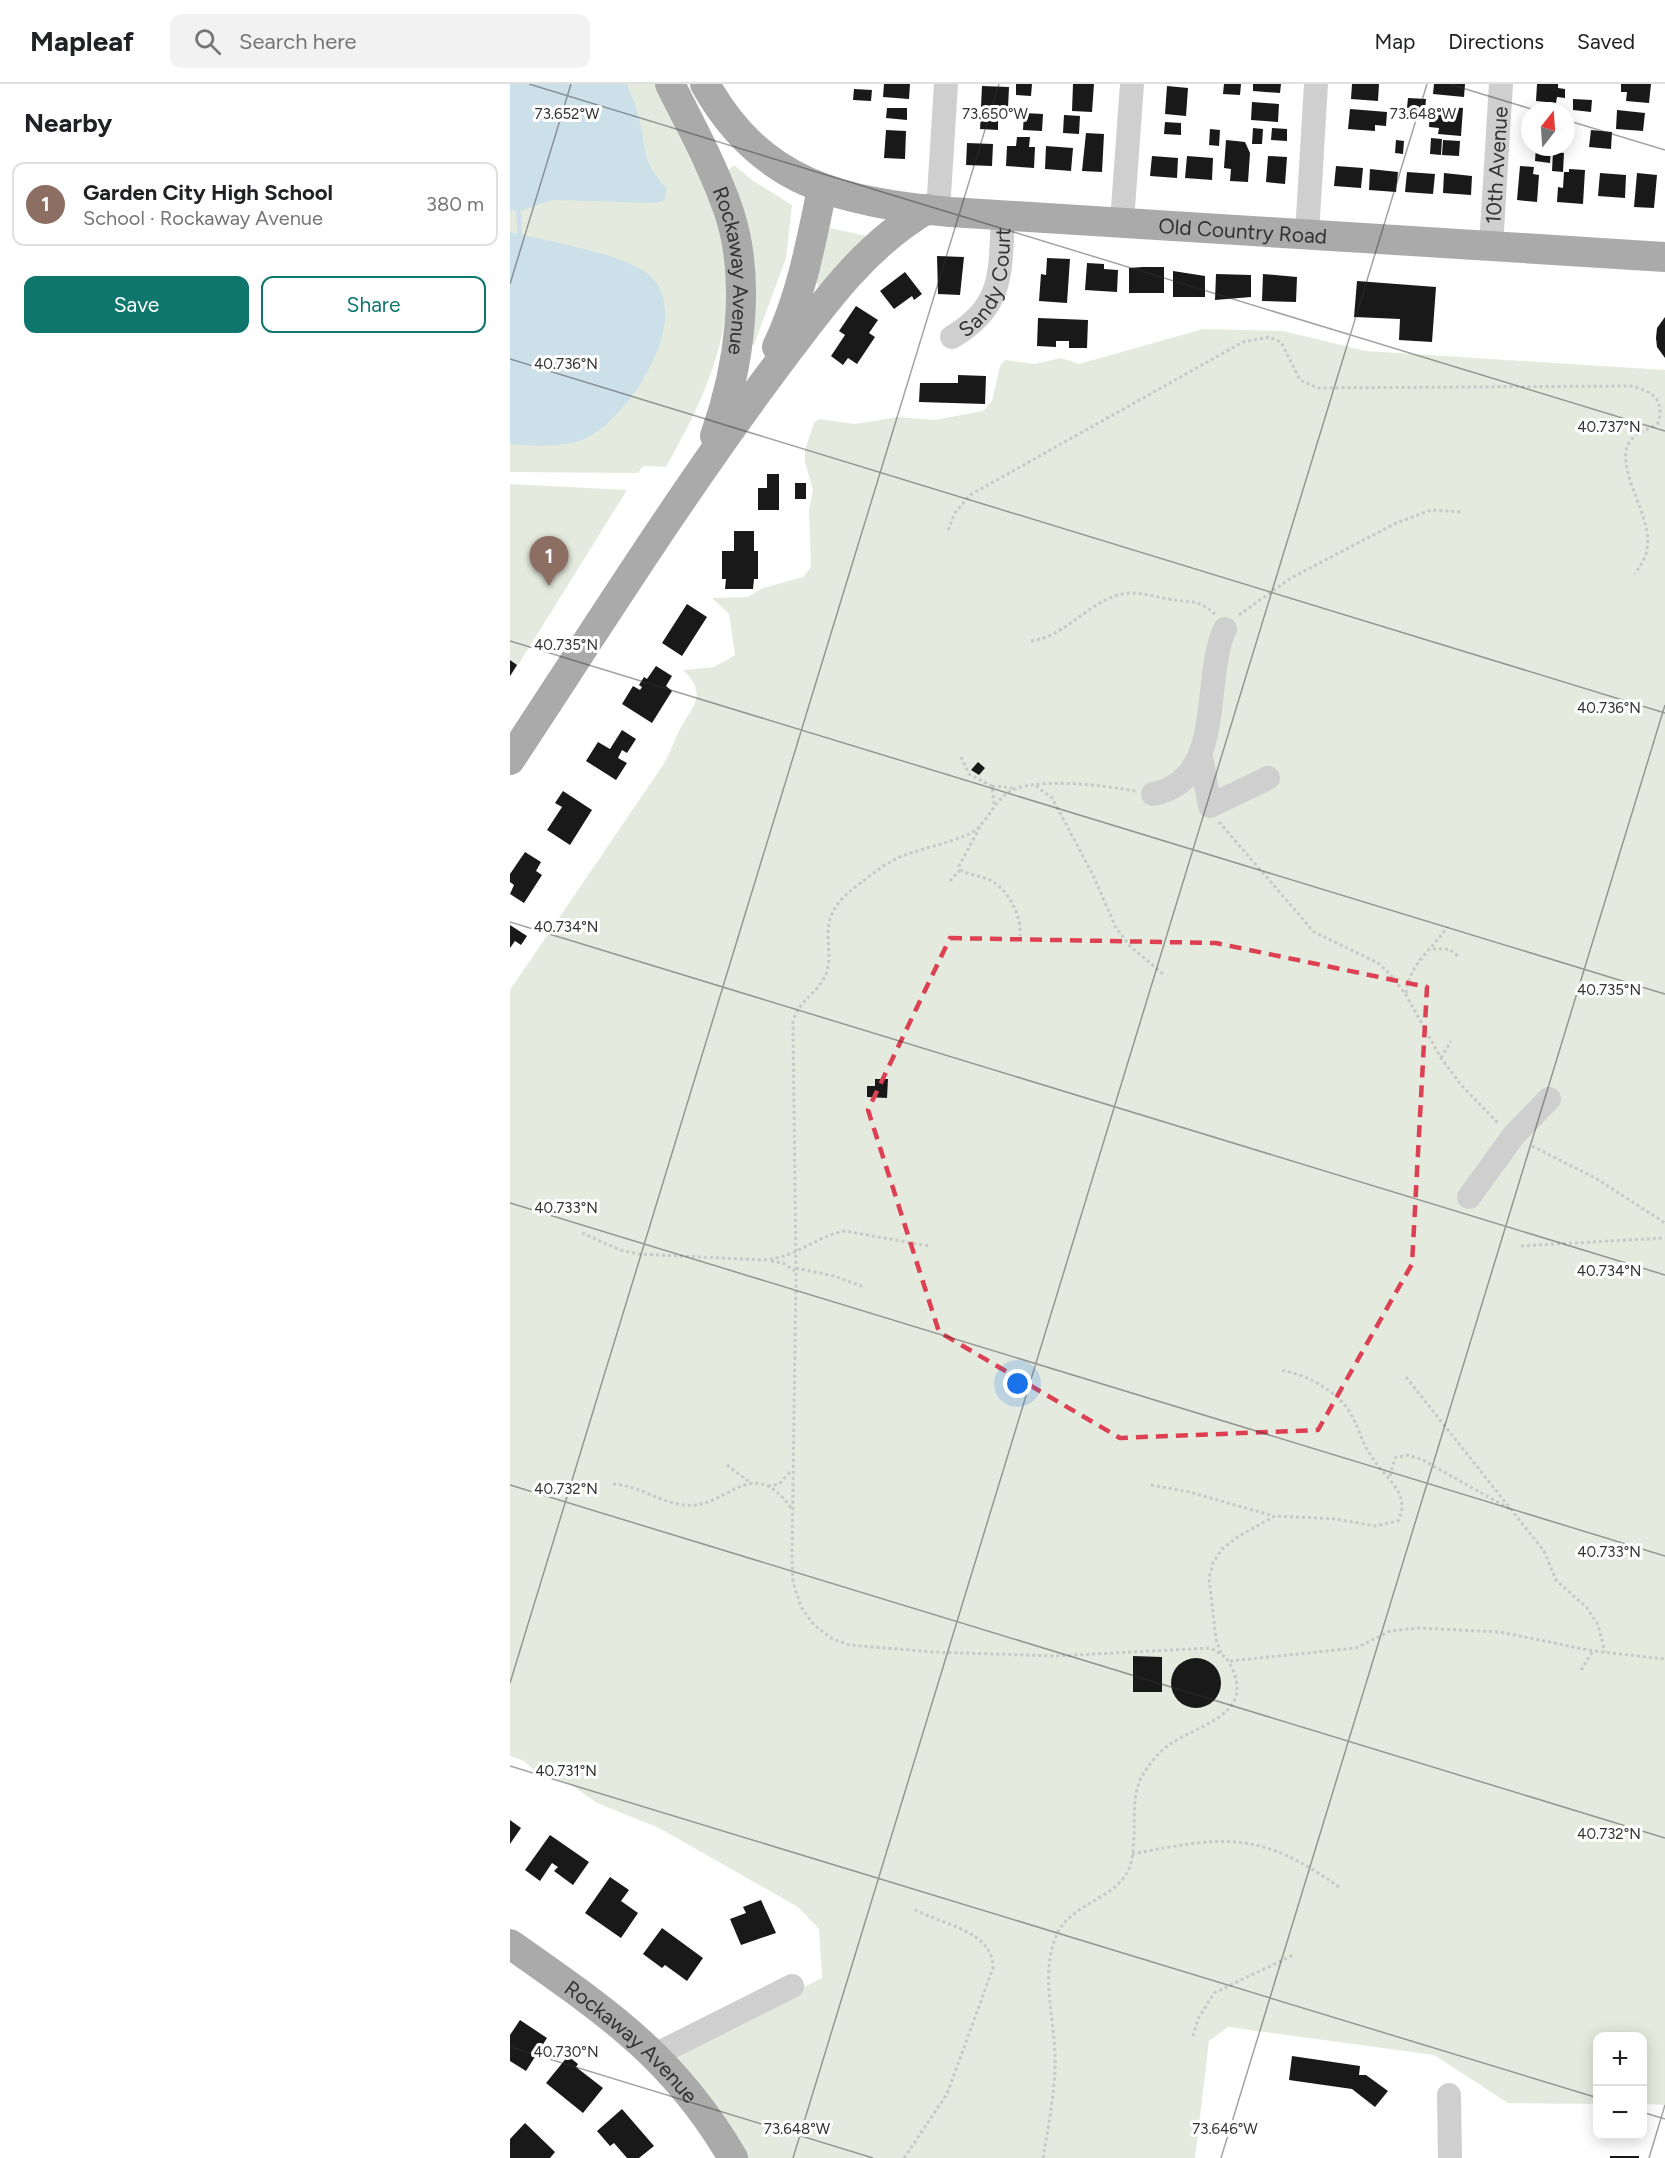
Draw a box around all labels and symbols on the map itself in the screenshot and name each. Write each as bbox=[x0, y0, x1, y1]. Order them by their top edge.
north arrow bbox=[1521, 102, 1575, 156]
text: 73.652°W bbox=[535, 105, 600, 123]
text: 73.650°W bbox=[962, 105, 1029, 123]
text: 73.648°W bbox=[1390, 105, 1457, 123]
street label: 10th Avenue bbox=[1480, 105, 1512, 225]
street label: Rockaway Avenue bbox=[708, 182, 754, 357]
street label: Old Country Road bbox=[1158, 213, 1328, 248]
street label: Sandy Court bbox=[953, 227, 1015, 342]
text: 40.736°N bbox=[534, 355, 598, 373]
text: 40.737°N bbox=[1577, 418, 1641, 436]
pin: 1 bbox=[530, 536, 568, 586]
text: 40.735°N bbox=[534, 636, 598, 654]
text: 40.736°N bbox=[1577, 699, 1641, 717]
text: 40.734°N bbox=[534, 918, 598, 936]
text: 40.735°N bbox=[1577, 981, 1641, 999]
text: 40.733°N bbox=[534, 1199, 598, 1217]
text: 40.734°N bbox=[1577, 1262, 1641, 1280]
your location bbox=[1003, 1369, 1032, 1398]
text: 40.732°N bbox=[534, 1480, 598, 1498]
text: 40.733°N bbox=[1577, 1543, 1641, 1561]
text: 40.731°N bbox=[535, 1762, 597, 1780]
text: 40.732°N bbox=[1577, 1825, 1641, 1843]
street label: Rockaway Avenue bbox=[560, 1975, 703, 2107]
text: 40.730°N bbox=[533, 2043, 599, 2061]
text: 73.648°W bbox=[764, 2120, 831, 2138]
text: 73.646°W bbox=[1192, 2120, 1258, 2138]

